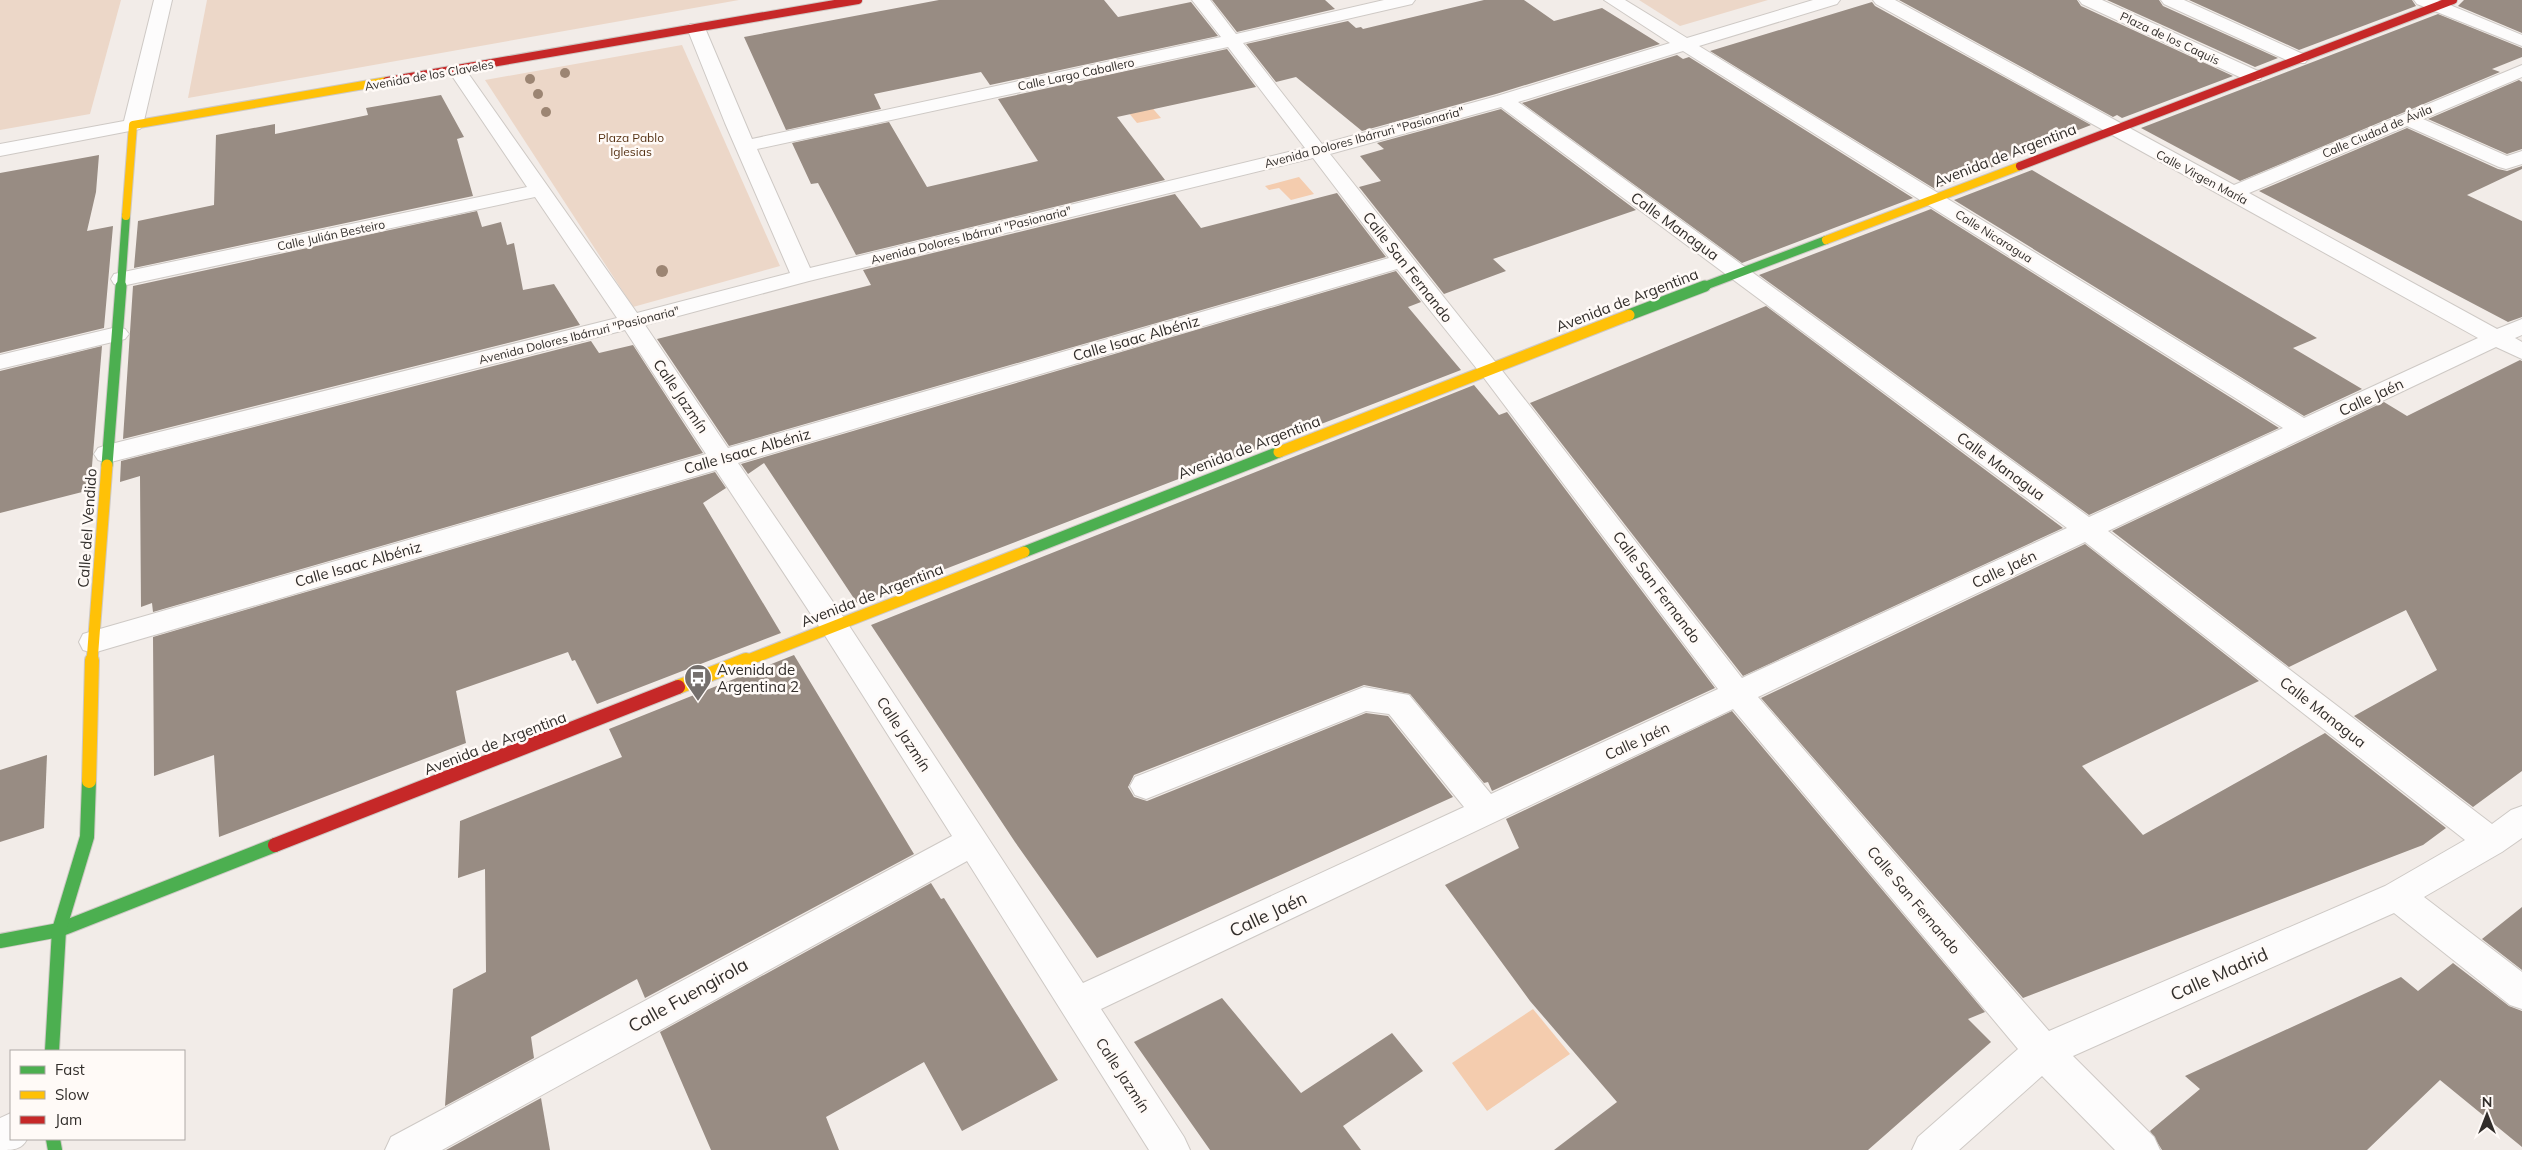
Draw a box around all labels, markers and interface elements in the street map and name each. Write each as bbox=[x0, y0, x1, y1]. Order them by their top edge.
street label: Plaza de los Caquis bbox=[2118, 8, 2222, 68]
street label: Calle Largo Caballero bbox=[1016, 54, 1136, 94]
street label: Avenida de los Claveles bbox=[363, 56, 495, 94]
street label: Calle Ciudad de Ávila bbox=[2320, 101, 2434, 161]
street label: Avenida Dolores Ibárruri "Pasionaria" bbox=[1263, 103, 1465, 171]
street label: Avenida de Argentina bbox=[1931, 119, 2079, 191]
park label: Plaza Pablo Iglesias bbox=[598, 130, 664, 159]
street label: Calle Virgen María bbox=[2153, 146, 2251, 208]
street label: Calle Managua bbox=[1627, 188, 1723, 264]
street label: Avenida Dolores Ibárruri "Pasionaria" bbox=[869, 203, 1073, 267]
street label: Calle Nicaragua bbox=[1953, 206, 2035, 266]
street label: Calle San Fernando bbox=[1359, 208, 1457, 326]
street label: Calle Julián Besteiro bbox=[276, 216, 386, 254]
street label: Avenida de Argentina bbox=[1553, 264, 1701, 336]
street label: Avenida Dolores Ibárruri "Pasionaria" bbox=[477, 303, 681, 367]
street label: Calle Isaac Albéniz bbox=[1071, 311, 1202, 365]
street label: Calle Jazmín bbox=[649, 355, 713, 437]
street label: Calle Jaén bbox=[2336, 374, 2406, 420]
street label: Avenida de Argentina bbox=[1175, 411, 1323, 483]
street label: Calle Isaac Albéniz bbox=[682, 424, 813, 478]
street label: Calle Managua bbox=[1953, 428, 2049, 504]
street label: Calle del Vendido bbox=[73, 468, 101, 588]
street label: Calle San Fernando bbox=[1609, 527, 1705, 647]
street label: Calle Isaac Albéniz bbox=[293, 537, 424, 591]
street label: Calle Jaén bbox=[1969, 546, 2039, 592]
street label: Avenida de Argentina bbox=[798, 559, 946, 631]
place label: Avenida de Argentina 2 bbox=[717, 660, 799, 696]
bus stop icon: Avenida de Argentina 2 bbox=[683, 663, 713, 702]
street label: Calle Managua bbox=[2276, 672, 2370, 752]
street label: Calle Jazmín bbox=[873, 693, 935, 775]
street label: Avenida de Argentina bbox=[421, 707, 569, 779]
street label: Calle Jaén bbox=[1602, 718, 1672, 764]
street label: Calle San Fernando bbox=[1863, 842, 1965, 958]
street label: Calle Jaén bbox=[1226, 886, 1310, 942]
street label: Calle Madrid bbox=[2167, 942, 2271, 1006]
street label: Calle Fuengirola bbox=[624, 953, 752, 1037]
street label: Calle Jazmín bbox=[1092, 1034, 1154, 1116]
legend bbox=[10, 1050, 185, 1140]
text: Fast bbox=[55, 1060, 85, 1079]
text: Slow bbox=[55, 1085, 89, 1104]
north arrow bbox=[2462, 1090, 2512, 1140]
text: N bbox=[2482, 1093, 2492, 1111]
text: Jam bbox=[55, 1110, 82, 1129]

